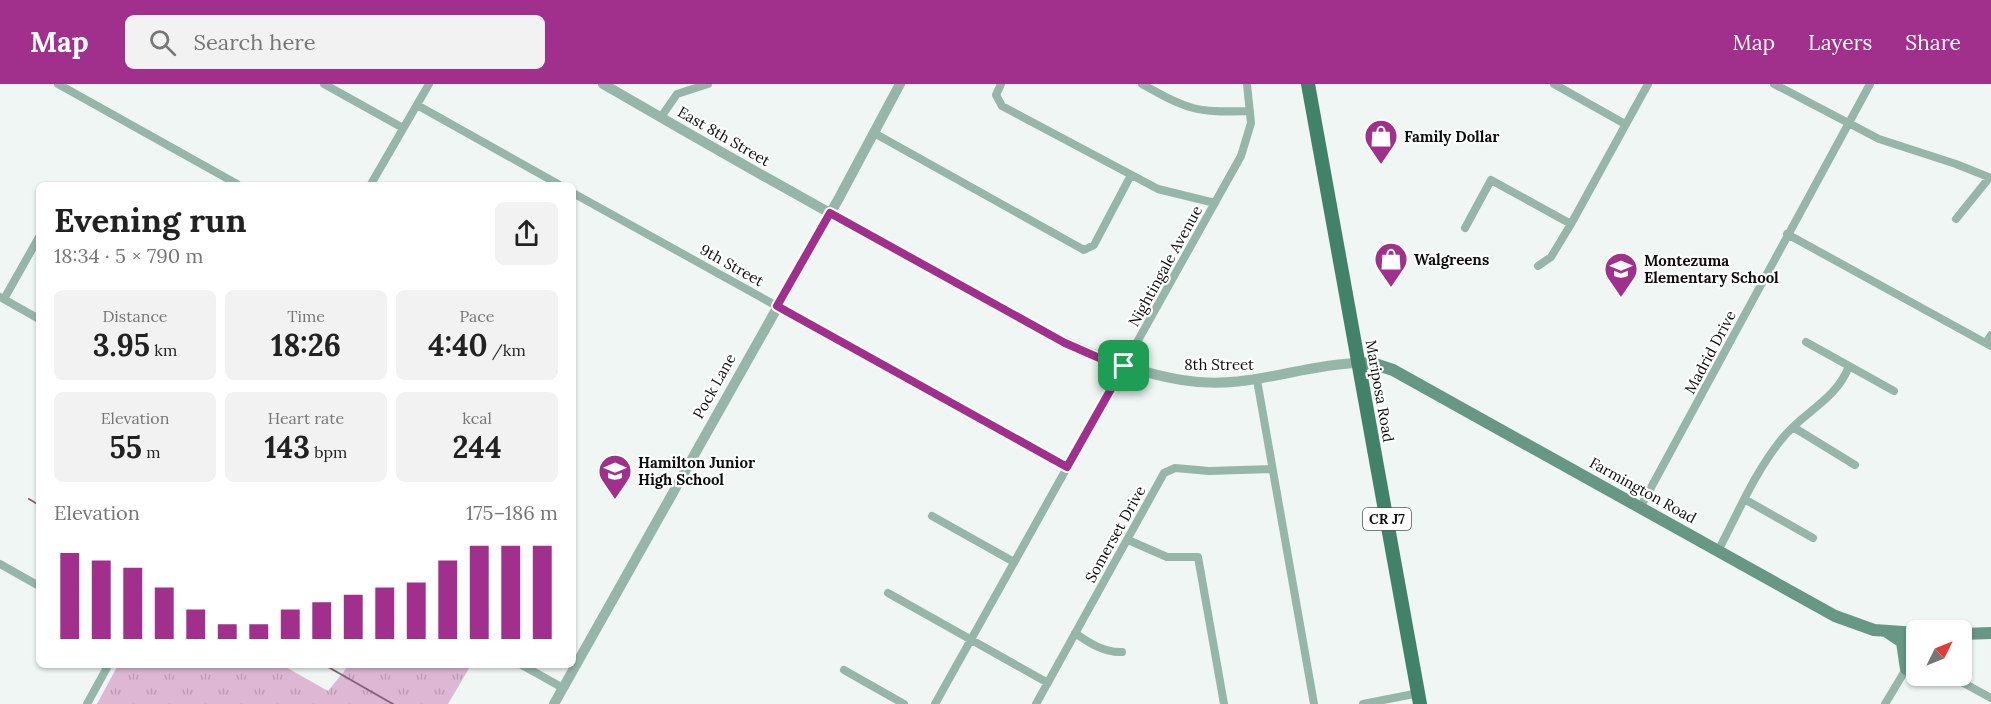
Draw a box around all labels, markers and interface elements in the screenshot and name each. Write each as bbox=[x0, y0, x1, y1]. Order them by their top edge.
search box bbox=[125, 15, 545, 69]
text: Map bbox=[30, 24, 89, 60]
icon: search bbox=[146, 26, 179, 59]
text: Search here bbox=[194, 28, 316, 56]
text: Map bbox=[1732, 29, 1775, 56]
text: Layers bbox=[1808, 29, 1872, 56]
text: Share bbox=[1905, 29, 1961, 56]
street label: East 8th Street bbox=[674, 102, 774, 170]
shop icon: Family Dollar bbox=[1363, 118, 1399, 165]
place label: Family Dollar bbox=[1404, 127, 1500, 146]
text: Evening run bbox=[54, 199, 246, 241]
button: share bbox=[495, 202, 558, 265]
street label: Nightingale Avenue bbox=[1124, 202, 1206, 330]
street label: 9th Street bbox=[697, 240, 767, 290]
shop icon: Walgreens bbox=[1373, 241, 1409, 288]
text: 18:34 · 5 × 790 m bbox=[54, 243, 203, 268]
place label: Walgreens bbox=[1414, 250, 1489, 269]
school or university icon: Montezuma Elementary School bbox=[1603, 251, 1639, 298]
place label: Montezuma Elementary School bbox=[1644, 251, 1779, 287]
text: Distance bbox=[102, 306, 168, 326]
text: Time bbox=[287, 306, 325, 326]
text: Pace bbox=[460, 306, 494, 326]
street label: Madrid Drive bbox=[1680, 307, 1740, 397]
text: 3.95 bbox=[93, 326, 150, 364]
text: 18:26 bbox=[271, 326, 341, 364]
text: 4:40 bbox=[428, 326, 488, 364]
street label: Mariposa Road bbox=[1362, 338, 1398, 444]
text: km bbox=[150, 340, 177, 360]
text: /km bbox=[488, 340, 526, 360]
pin bbox=[1098, 340, 1149, 391]
icon: arrive bbox=[1107, 349, 1140, 382]
street label: Pock Lane bbox=[688, 350, 740, 422]
street label: 8th Street bbox=[1184, 355, 1254, 374]
text: Elevation bbox=[101, 408, 169, 428]
text: Heart rate bbox=[268, 408, 344, 428]
text: kcal bbox=[462, 408, 492, 428]
text: 55 bbox=[110, 428, 142, 466]
text: 143 bbox=[265, 428, 310, 466]
text: 244 bbox=[452, 428, 502, 466]
text: m bbox=[142, 442, 160, 462]
text: bpm bbox=[310, 442, 347, 462]
school or university icon: Hamilton Junior High School bbox=[597, 453, 633, 500]
place label: Hamilton Junior High School bbox=[638, 453, 756, 489]
street label: Farmington Road bbox=[1586, 453, 1700, 527]
street label: Somerset Drive bbox=[1081, 482, 1149, 586]
text: Elevation bbox=[54, 500, 140, 525]
text: 175–186 m bbox=[466, 500, 558, 525]
road number: CR J7 bbox=[1363, 508, 1411, 530]
north arrow bbox=[1906, 620, 1972, 686]
map controls bbox=[1906, 620, 1972, 686]

